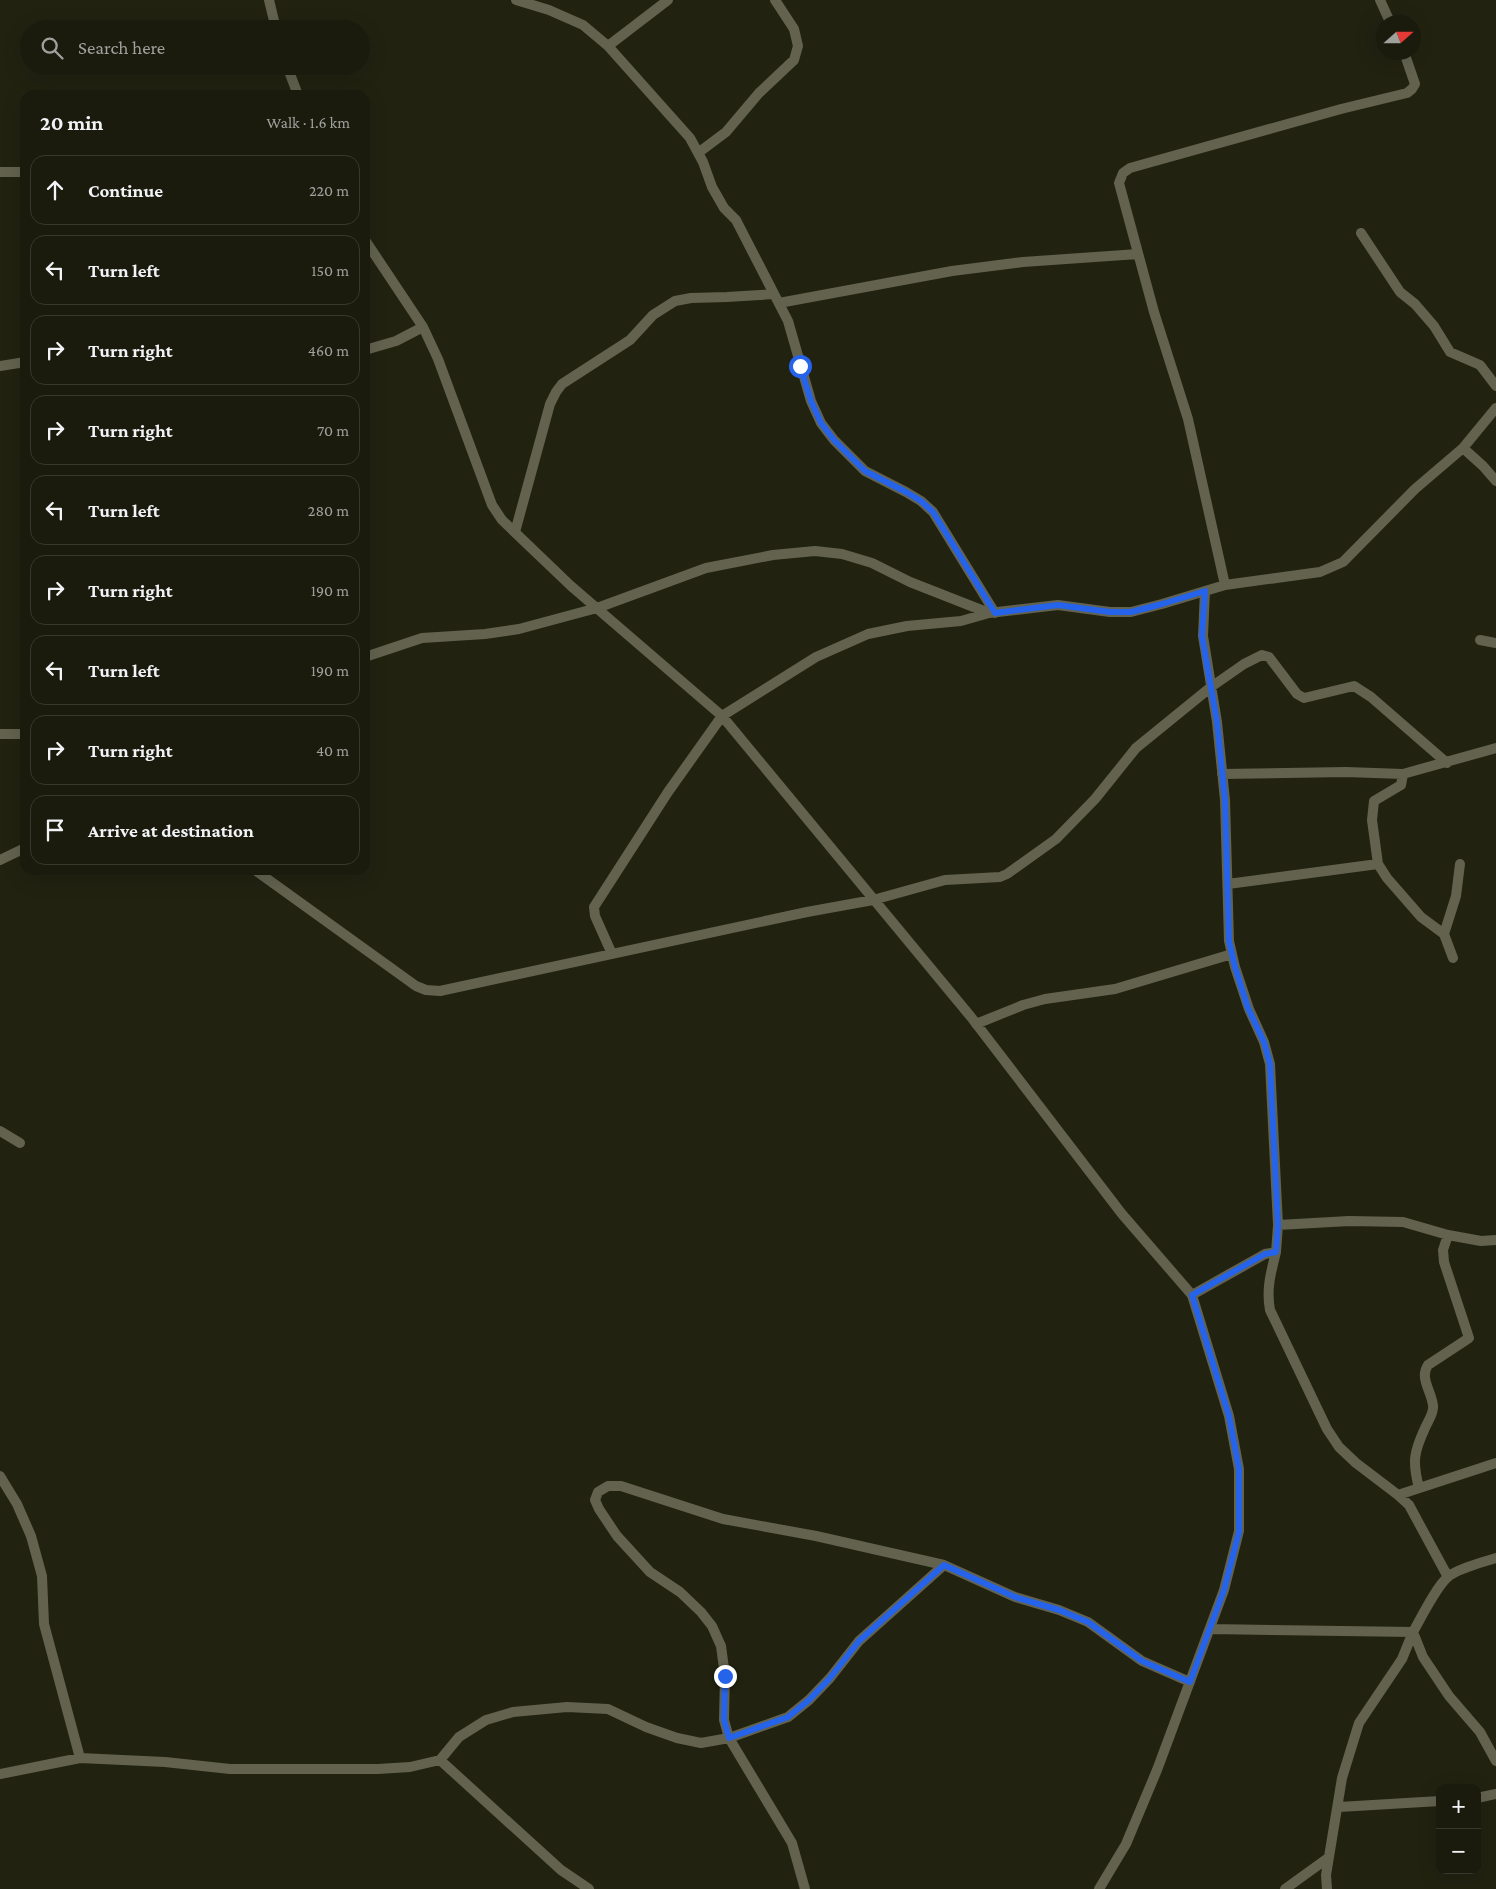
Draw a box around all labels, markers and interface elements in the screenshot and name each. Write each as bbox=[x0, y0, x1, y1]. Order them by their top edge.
north arrow bbox=[1376, 15, 1421, 60]
search box bbox=[20, 20, 370, 75]
icon: search bbox=[38, 34, 66, 62]
text: Search here bbox=[78, 37, 165, 58]
text: 20 min bbox=[40, 111, 103, 135]
text: Walk · 1.6 km bbox=[267, 114, 350, 131]
icon: ahead bbox=[41, 176, 69, 204]
text: Continue bbox=[88, 180, 163, 201]
text: 220 m bbox=[309, 182, 349, 199]
icon: left bbox=[41, 256, 69, 284]
text: Turn left bbox=[88, 260, 160, 281]
text: 150 m bbox=[311, 262, 349, 279]
icon: right bbox=[41, 336, 69, 364]
text: Turn right bbox=[88, 340, 173, 361]
text: 460 m bbox=[308, 342, 349, 359]
route start bbox=[789, 355, 812, 378]
icon: right bbox=[41, 416, 69, 444]
text: Turn right bbox=[88, 420, 173, 441]
text: 70 m bbox=[317, 422, 349, 439]
icon: left bbox=[41, 496, 69, 524]
text: Turn left bbox=[88, 500, 160, 521]
text: 280 m bbox=[308, 502, 349, 519]
icon: right bbox=[41, 576, 69, 604]
text: Turn right bbox=[88, 580, 173, 601]
text: 190 m bbox=[311, 582, 349, 599]
icon: left bbox=[41, 656, 69, 684]
text: Turn left bbox=[88, 660, 160, 681]
text: 190 m bbox=[311, 662, 349, 679]
icon: right bbox=[41, 736, 69, 764]
text: Turn right bbox=[88, 740, 173, 761]
text: 40 m bbox=[316, 742, 349, 759]
icon: arrive bbox=[41, 816, 69, 844]
text: Arrive at destination bbox=[88, 820, 254, 841]
route end bbox=[714, 1665, 737, 1688]
map controls bbox=[1436, 1784, 1481, 1874]
button: + bbox=[1436, 1784, 1481, 1829]
button: − bbox=[1436, 1829, 1481, 1874]

